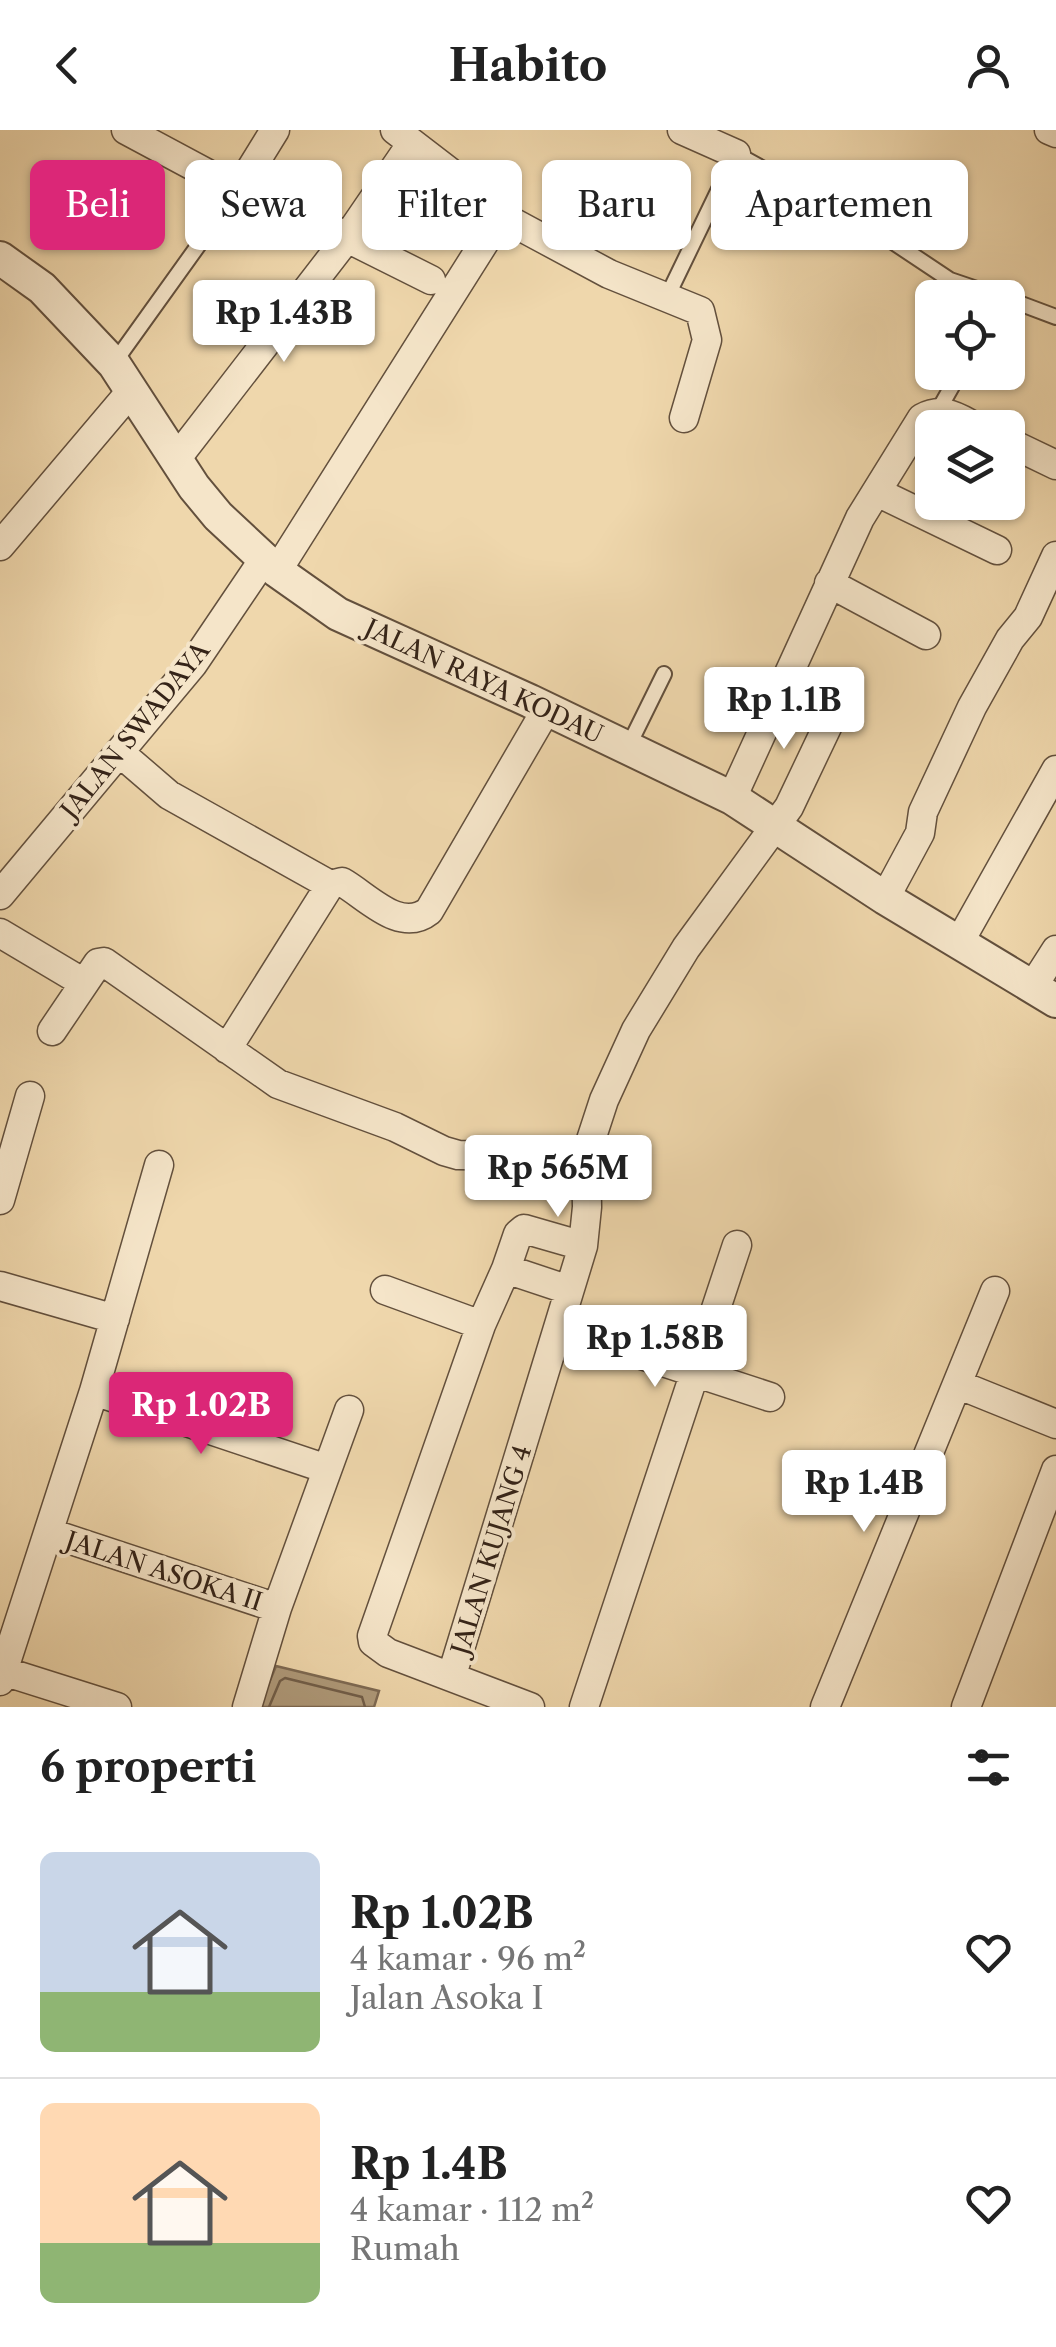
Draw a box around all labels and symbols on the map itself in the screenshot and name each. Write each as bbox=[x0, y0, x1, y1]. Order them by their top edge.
pin: Rp 1.43B bbox=[181, 280, 387, 365]
street label: JALAN RAYA KODAU bbox=[356, 611, 608, 750]
street label: JALAN SWADAYA bbox=[52, 635, 217, 828]
pin: Rp 1.1B bbox=[692, 667, 876, 752]
pin: Rp 565M bbox=[466, 1135, 650, 1220]
pin: Rp 1.58B bbox=[552, 1305, 758, 1390]
pin: Rp 1.02B bbox=[98, 1372, 304, 1457]
street label: JALAN KUJANG 4 bbox=[444, 1442, 538, 1662]
pin: Rp 1.4B bbox=[772, 1450, 956, 1535]
street label: JALAN ASOKA II bbox=[58, 1524, 266, 1618]

